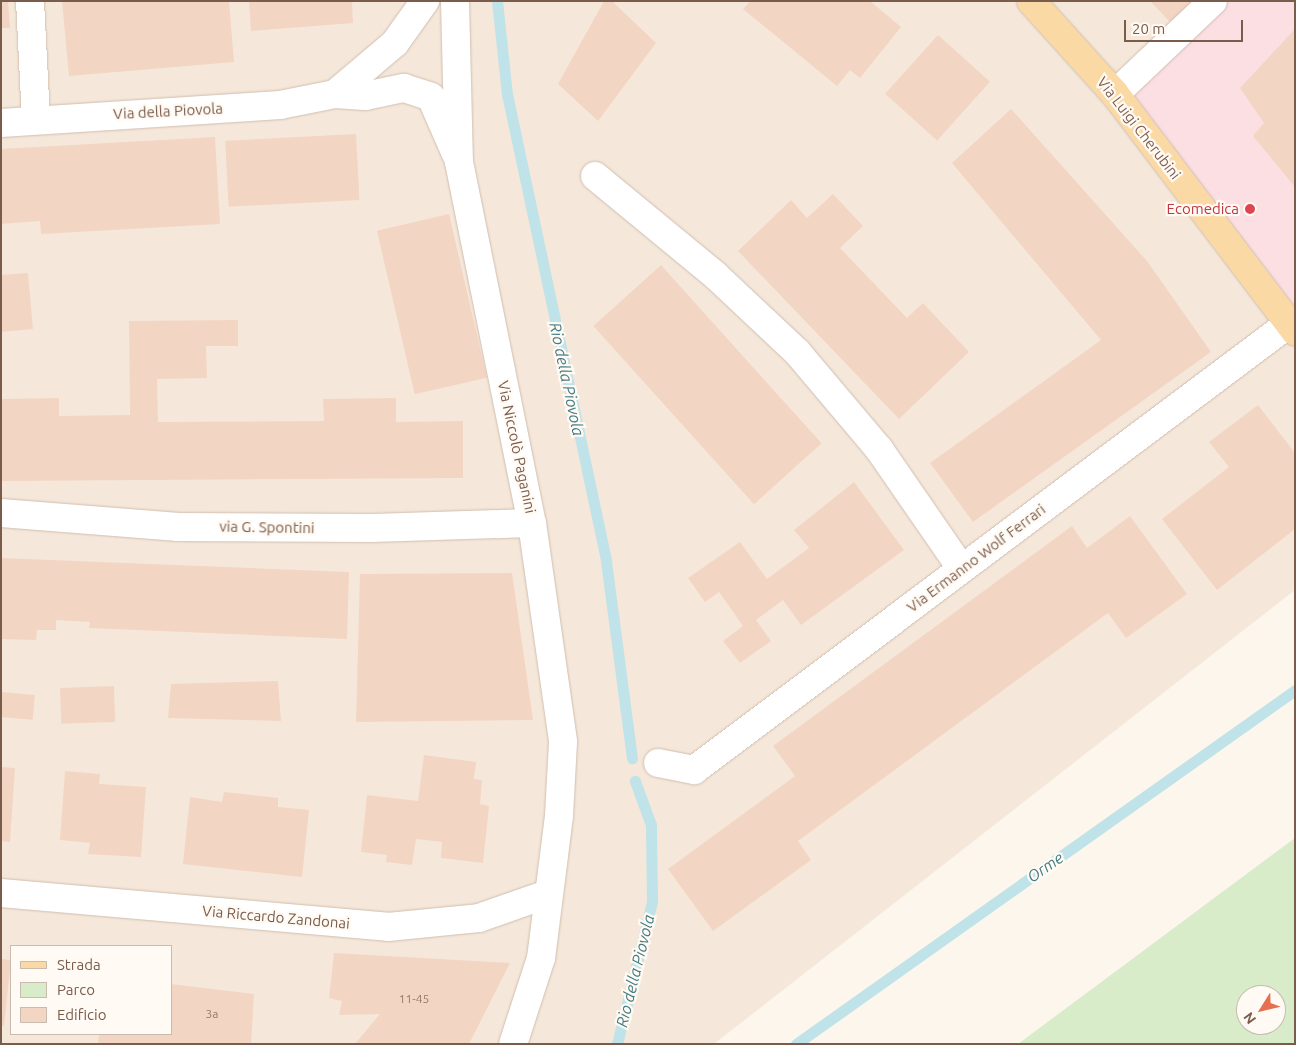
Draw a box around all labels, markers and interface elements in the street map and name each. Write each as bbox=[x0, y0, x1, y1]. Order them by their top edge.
scale bar bbox=[1126, 10, 1245, 42]
text: 20 m bbox=[1132, 20, 1165, 37]
street label: Via Luigi Cherubini bbox=[1093, 73, 1185, 183]
street label: Via della Piovola bbox=[113, 99, 223, 123]
place label: Ecomedica bbox=[1167, 200, 1239, 218]
marker: Ecomedica bbox=[1243, 202, 1257, 216]
water label: Rio della Piovola bbox=[546, 321, 588, 437]
street label: Via Niccolò Paganini bbox=[494, 379, 540, 515]
street label: Via Ermanno Wolf Ferrari bbox=[903, 500, 1049, 616]
street label: via G. Spontini bbox=[219, 517, 315, 537]
water label: Orme bbox=[1023, 848, 1067, 886]
street label: Via Riccardo Zandonai bbox=[201, 902, 351, 932]
water label: Rio della Piovola bbox=[612, 913, 658, 1029]
legend bbox=[10, 945, 172, 1035]
text: Strada bbox=[57, 956, 101, 973]
text: Parco bbox=[57, 981, 95, 998]
north arrow bbox=[1236, 985, 1286, 1035]
house number: 11-45 bbox=[399, 992, 429, 1006]
text: Edificio bbox=[57, 1006, 106, 1023]
house number: 3a bbox=[206, 1007, 218, 1021]
text: N bbox=[1240, 1009, 1259, 1027]

